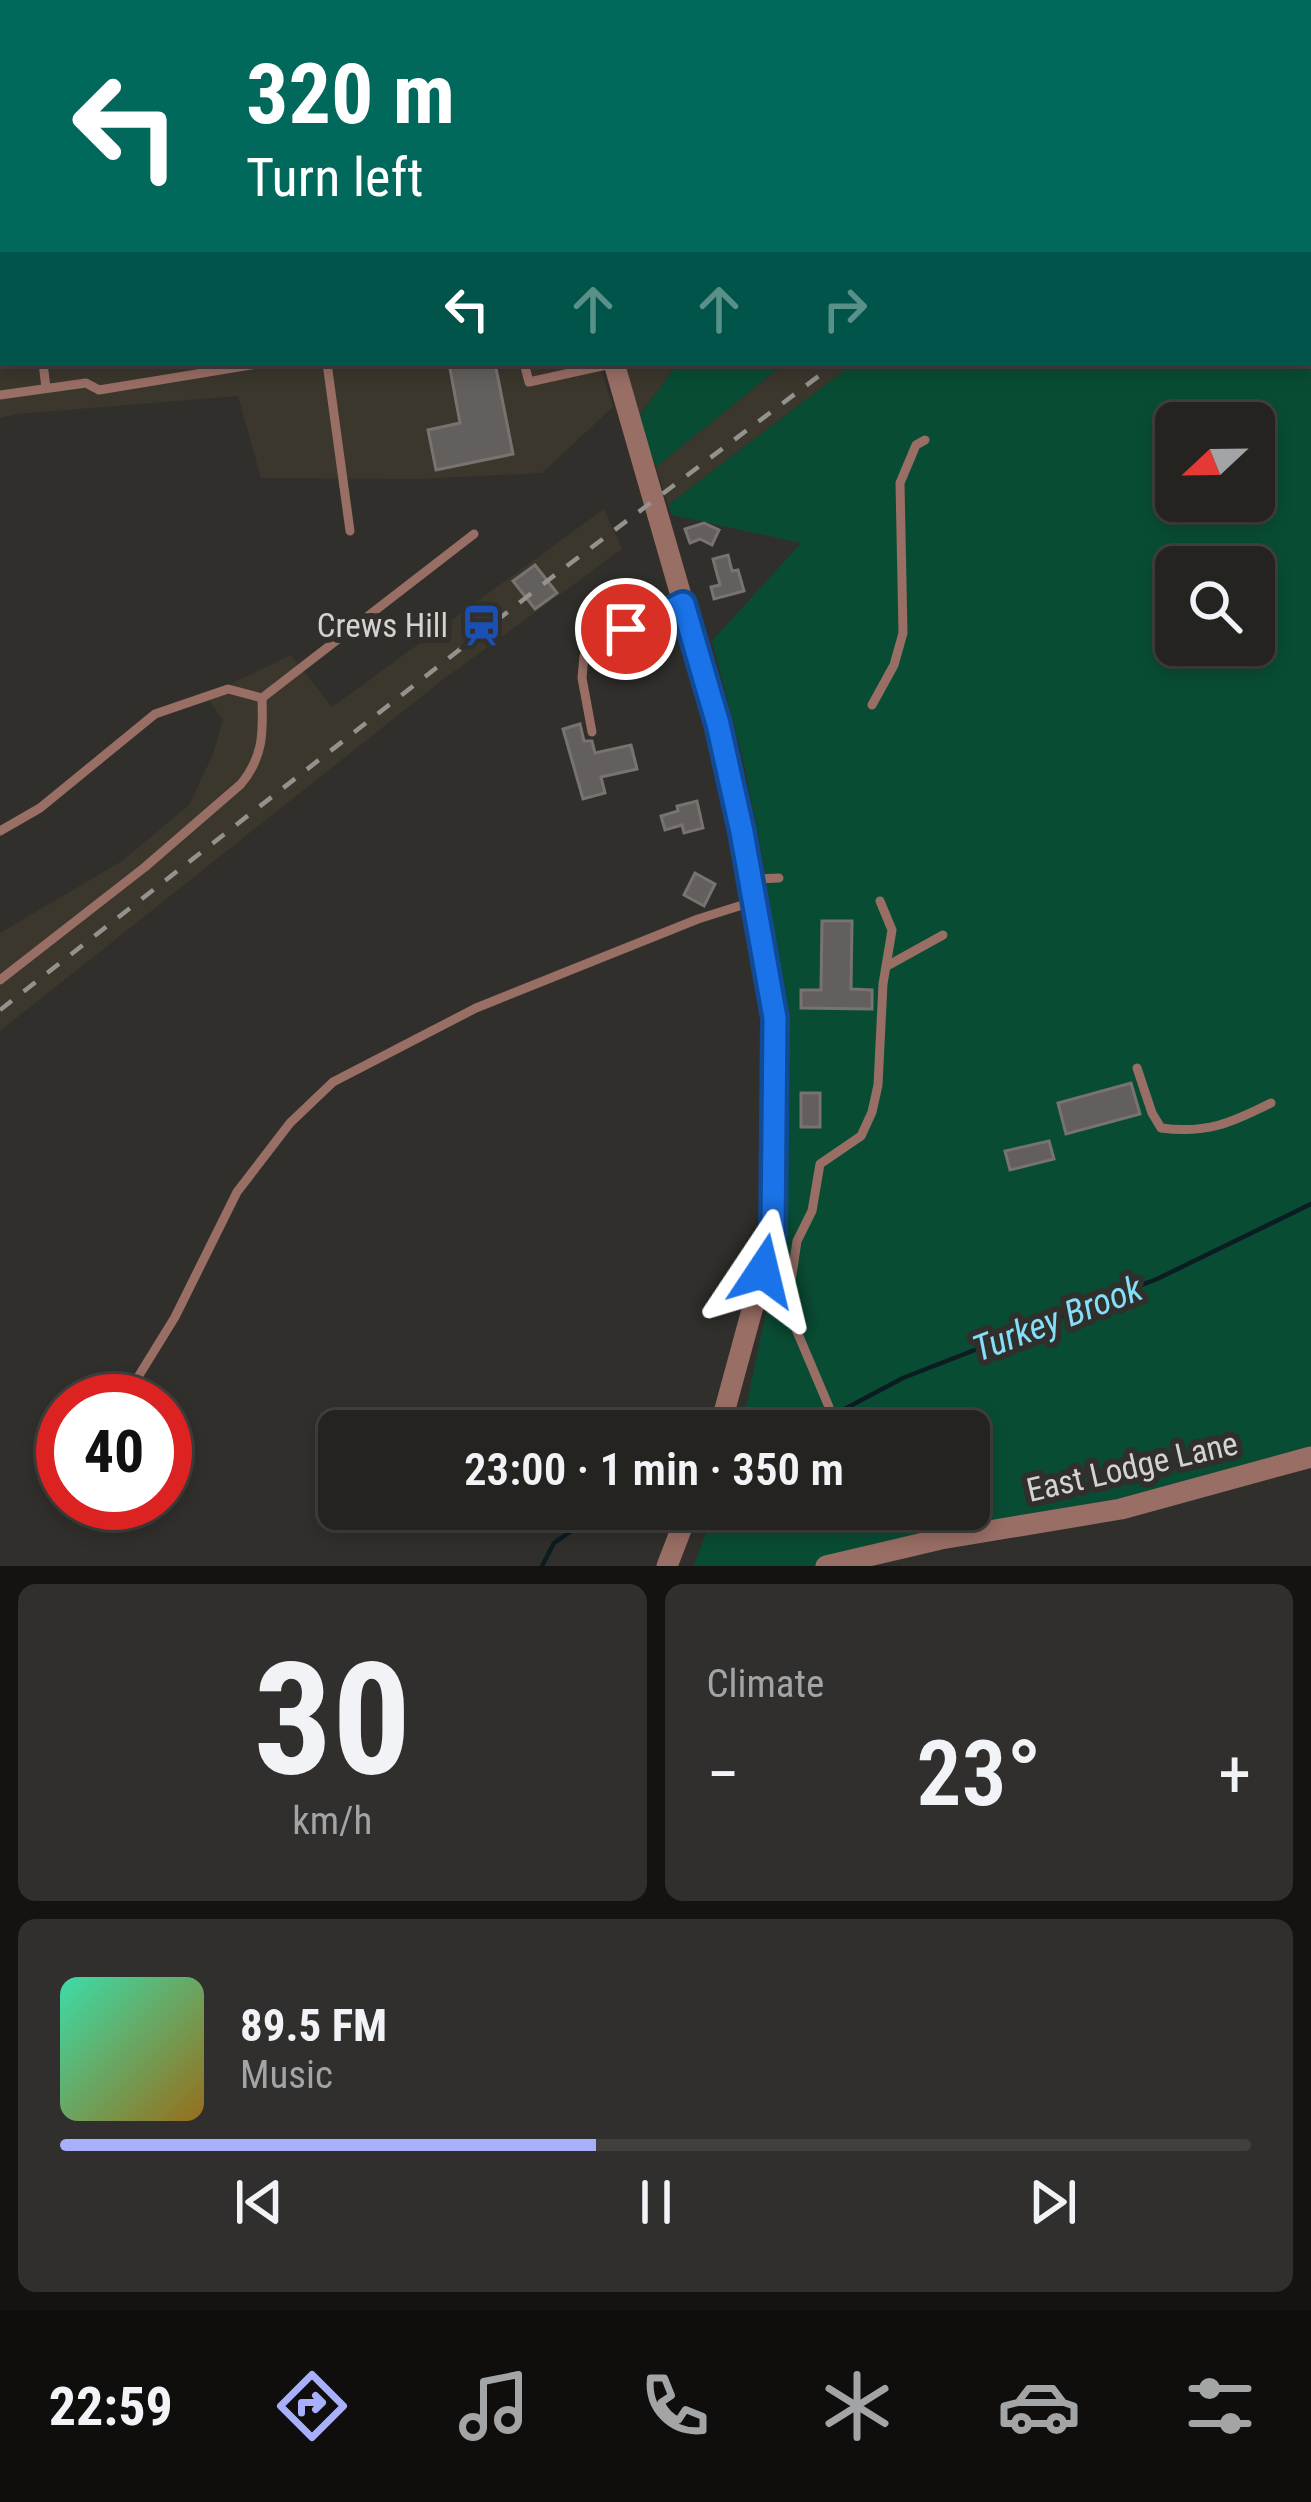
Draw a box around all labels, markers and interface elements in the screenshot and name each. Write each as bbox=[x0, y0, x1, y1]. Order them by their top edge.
text: 320 m bbox=[246, 45, 455, 144]
icon: left bbox=[48, 48, 204, 204]
text: Turn left bbox=[246, 146, 423, 209]
icon: left bbox=[434, 276, 500, 342]
icon: ahead bbox=[560, 276, 626, 342]
icon: ahead bbox=[686, 276, 752, 342]
icon: right bbox=[812, 276, 878, 342]
north arrow bbox=[1155, 402, 1275, 522]
map controls bbox=[1155, 402, 1275, 666]
button: search bbox=[1155, 546, 1275, 666]
pin bbox=[575, 578, 677, 680]
icon: arrive bbox=[593, 596, 659, 662]
station icon: Crews Hill bbox=[459, 602, 505, 648]
place label: Crews Hill bbox=[317, 606, 448, 645]
position arrow bbox=[700, 1208, 826, 1334]
water label: Turkey Brook bbox=[967, 1267, 1149, 1371]
speed limit sign: 40 bbox=[36, 1374, 192, 1530]
street label: East Lodge Lane bbox=[1023, 1423, 1241, 1510]
text: 23:00 · 1 min · 350 m bbox=[464, 1443, 844, 1496]
text: 30 bbox=[253, 1628, 411, 1811]
text: Climate bbox=[707, 1661, 824, 1707]
text: 23° bbox=[916, 1722, 1041, 1827]
text: − bbox=[707, 1736, 740, 1813]
text: + bbox=[1218, 1736, 1251, 1813]
text: km/h bbox=[292, 1798, 372, 1844]
text: 89.5 FM bbox=[240, 1999, 387, 2052]
text: Music bbox=[240, 2052, 333, 2098]
icon: previous bbox=[226, 2169, 292, 2235]
icon: pause bbox=[623, 2169, 689, 2235]
icon: next bbox=[1020, 2169, 1086, 2235]
icon: directions bbox=[270, 2364, 354, 2448]
icon: music bbox=[452, 2364, 536, 2448]
icon: phone bbox=[633, 2364, 717, 2448]
icon: climate bbox=[815, 2364, 899, 2448]
icon: car bbox=[997, 2364, 1081, 2448]
icon: filters bbox=[1178, 2364, 1262, 2448]
text: 22:59 bbox=[49, 2375, 173, 2438]

